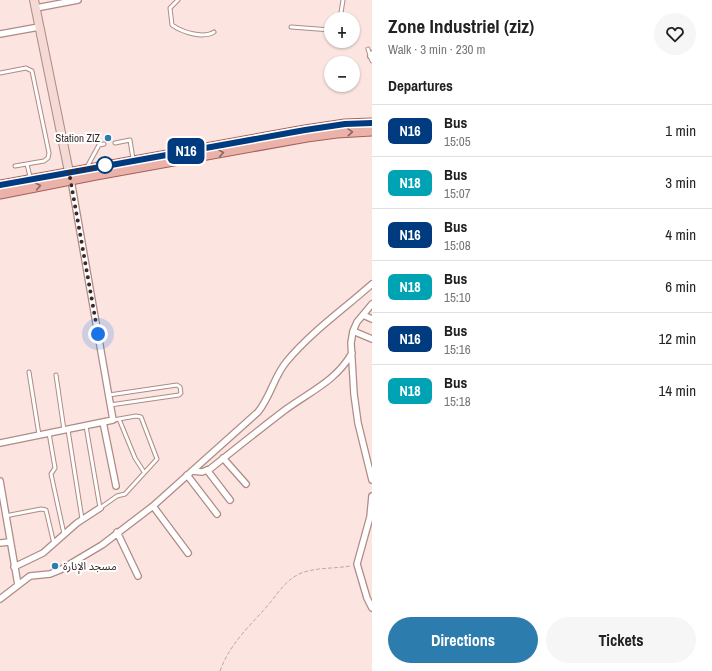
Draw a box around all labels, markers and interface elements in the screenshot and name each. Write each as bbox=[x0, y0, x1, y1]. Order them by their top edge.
map controls bbox=[324, 12, 360, 92]
button: + bbox=[324, 12, 360, 48]
text: Zone Industriel (ziz) bbox=[388, 13, 534, 39]
button: heart bbox=[654, 13, 696, 55]
text: Walk · 3 min · 230 m bbox=[388, 41, 485, 58]
button: − bbox=[324, 56, 360, 92]
text: Departures bbox=[388, 75, 453, 96]
text: Bus bbox=[444, 112, 467, 133]
text: 1 min bbox=[665, 120, 696, 141]
text: N16 bbox=[399, 122, 421, 140]
one-way arrow bbox=[347, 128, 353, 137]
place label: Station ZIZ bbox=[55, 131, 100, 145]
marker: Station ZIZ bbox=[103, 133, 113, 143]
text: 15:05 bbox=[444, 133, 471, 150]
line badge: N16 bbox=[163, 138, 209, 164]
text: N16 bbox=[175, 142, 197, 160]
one-way arrow bbox=[218, 149, 224, 158]
unlabelled marker bbox=[96, 156, 114, 174]
text: Bus bbox=[444, 164, 467, 185]
text: 3 min bbox=[665, 172, 696, 193]
text: N18 bbox=[399, 174, 421, 192]
one-way arrow bbox=[35, 183, 41, 191]
text: 15:07 bbox=[444, 185, 471, 202]
text: Bus bbox=[444, 216, 467, 237]
text: 4 min bbox=[665, 224, 696, 245]
text: N16 bbox=[399, 226, 421, 244]
text: 15:08 bbox=[444, 237, 471, 254]
text: Bus bbox=[444, 268, 467, 289]
text: 6 min bbox=[665, 276, 696, 297]
text: N18 bbox=[399, 278, 421, 296]
text: 15:10 bbox=[444, 289, 471, 306]
text: Bus bbox=[444, 320, 467, 341]
your location bbox=[88, 324, 108, 344]
text: 12 min bbox=[658, 328, 696, 349]
text: N16 bbox=[399, 330, 421, 348]
text: 15:16 bbox=[444, 341, 471, 358]
text: Bus bbox=[444, 372, 467, 393]
text: 14 min bbox=[658, 380, 696, 401]
text: N18 bbox=[399, 382, 421, 400]
text: 15:18 bbox=[444, 393, 471, 410]
place label: مسجد الإنارة bbox=[63, 559, 117, 574]
marker: مسجد الإنارة bbox=[50, 561, 60, 571]
button: Directions bbox=[388, 617, 538, 663]
button: Tickets bbox=[546, 617, 696, 663]

